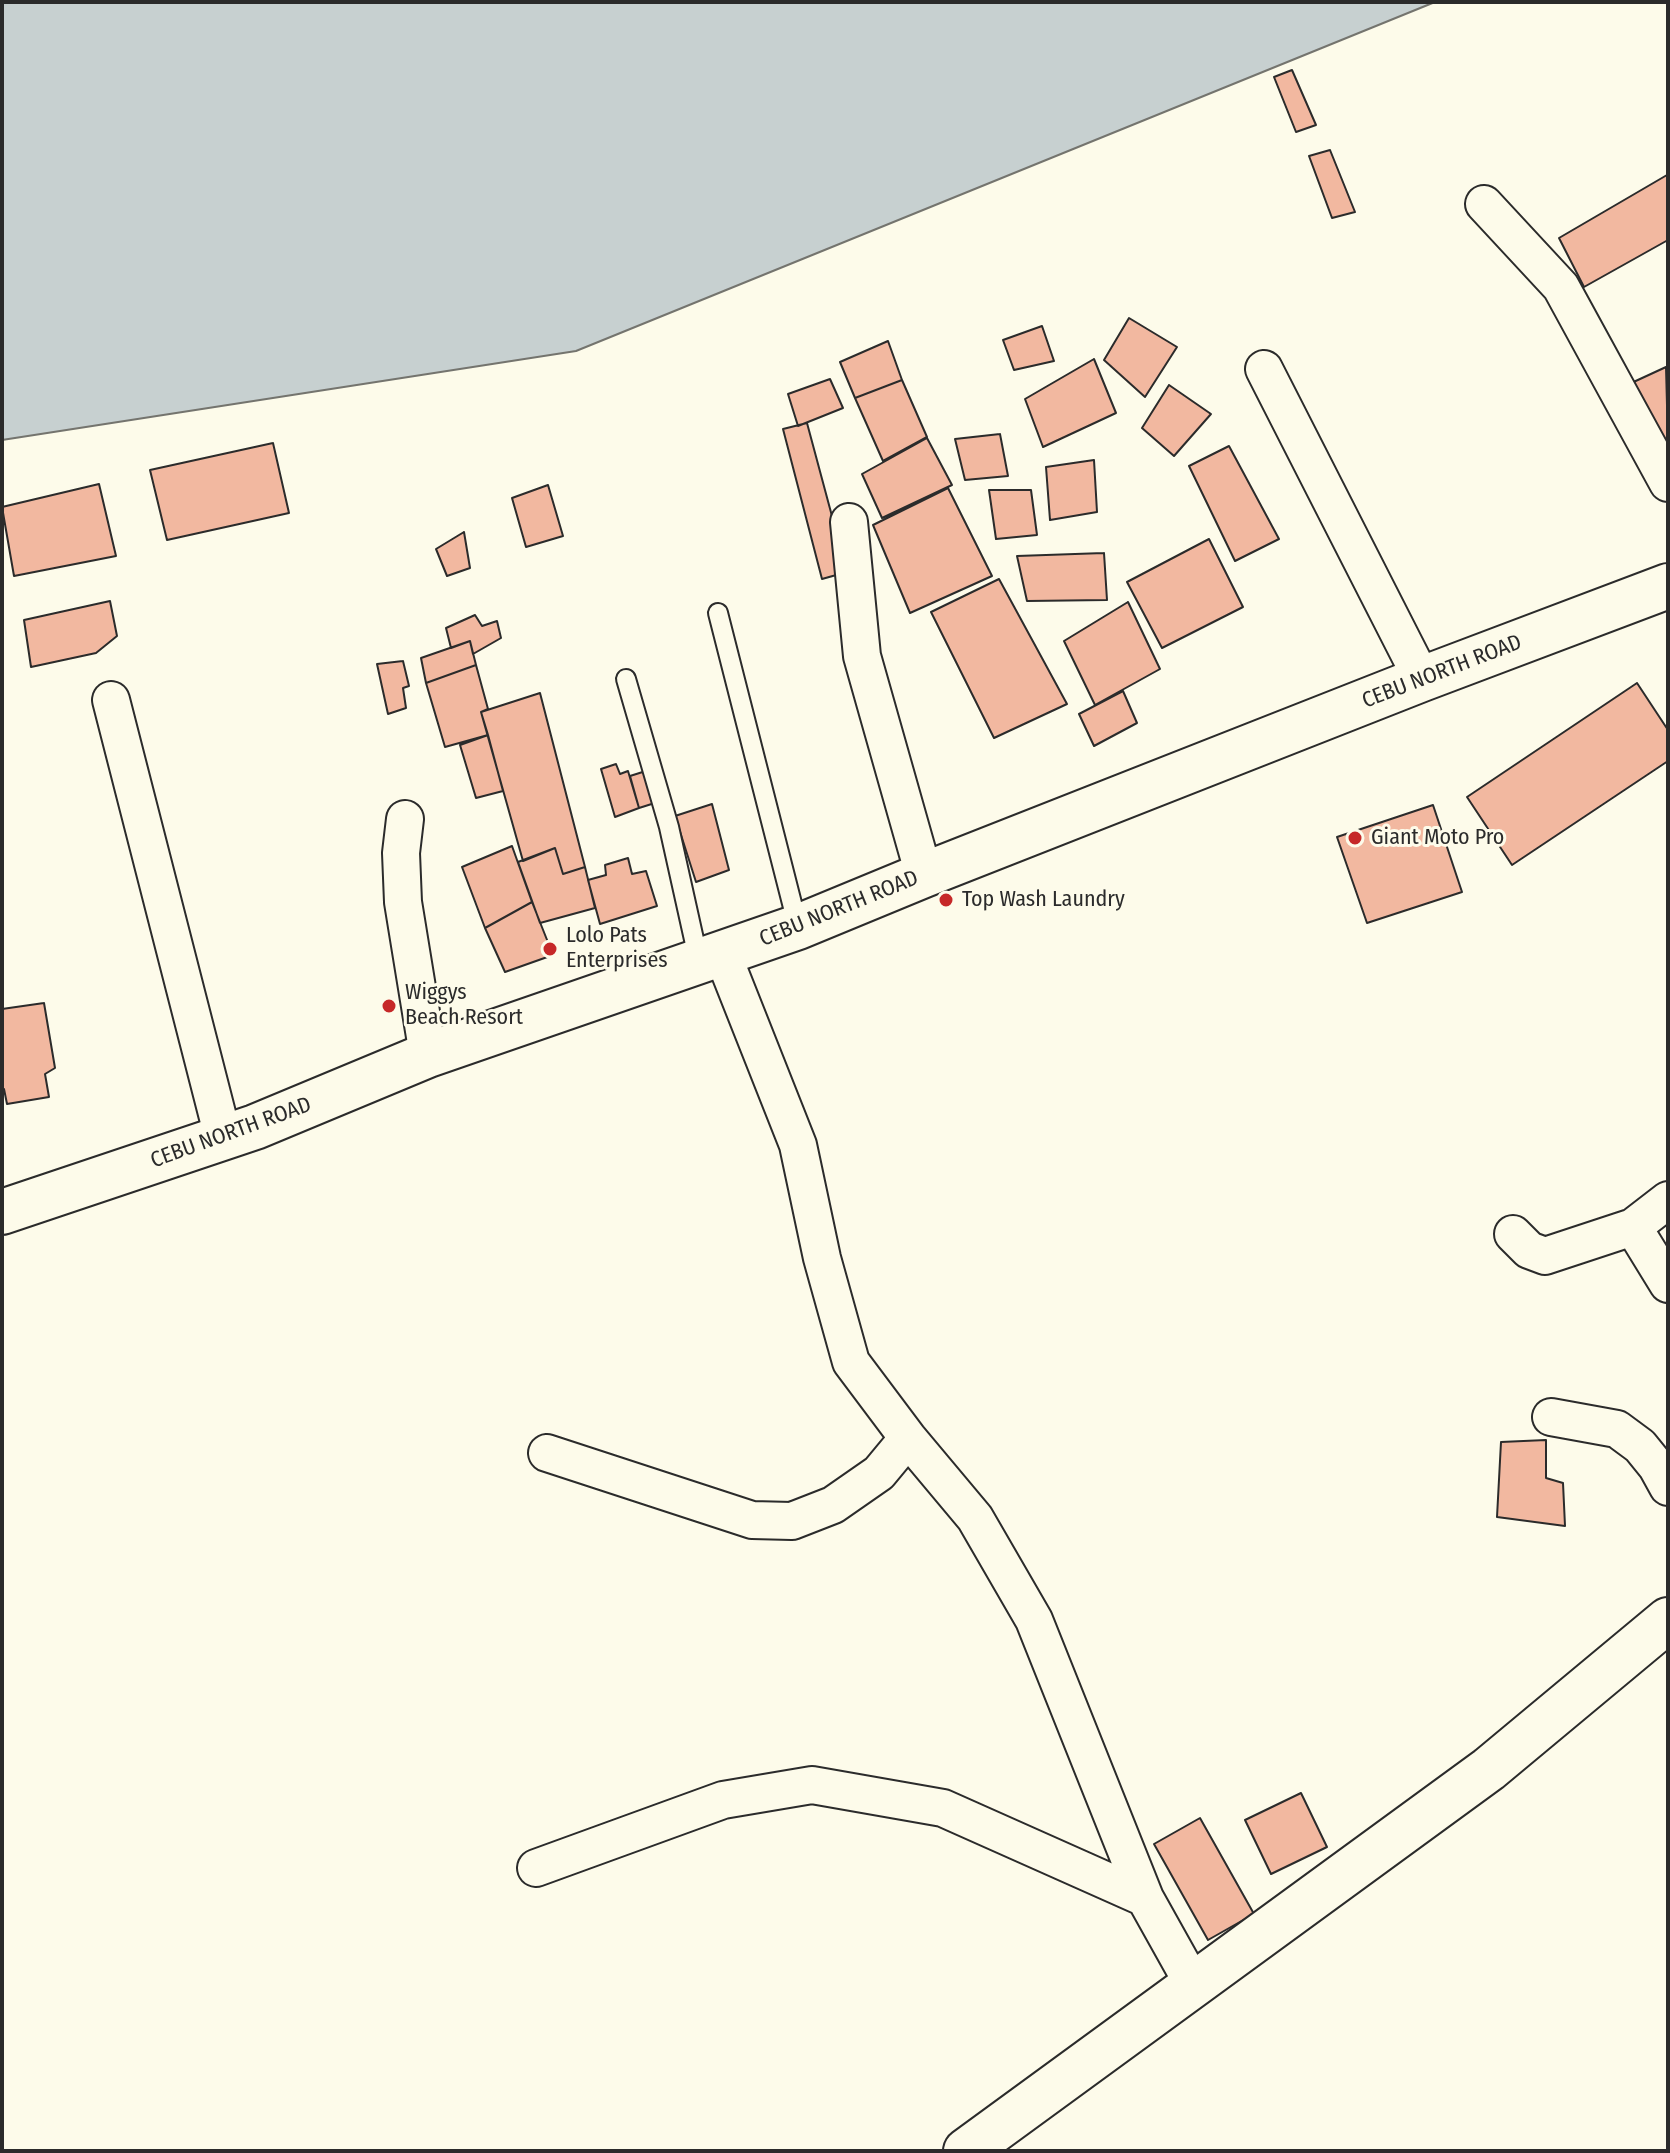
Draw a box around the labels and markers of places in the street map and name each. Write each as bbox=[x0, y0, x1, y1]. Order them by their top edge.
place label: Giant Moto Pro bbox=[1371, 825, 1504, 851]
marker: Giant Moto Pro bbox=[1346, 829, 1364, 847]
place label: Top Wash Laundry bbox=[962, 887, 1125, 913]
marker: Top Wash Laundry bbox=[937, 891, 955, 909]
place label: Lolo Pats Enterprises bbox=[566, 923, 668, 974]
marker: Lolo Pats Enterprises bbox=[541, 940, 559, 958]
place label: Wiggys Beach Resort bbox=[405, 980, 523, 1032]
marker: Wiggys Beach Resort bbox=[380, 997, 398, 1015]

